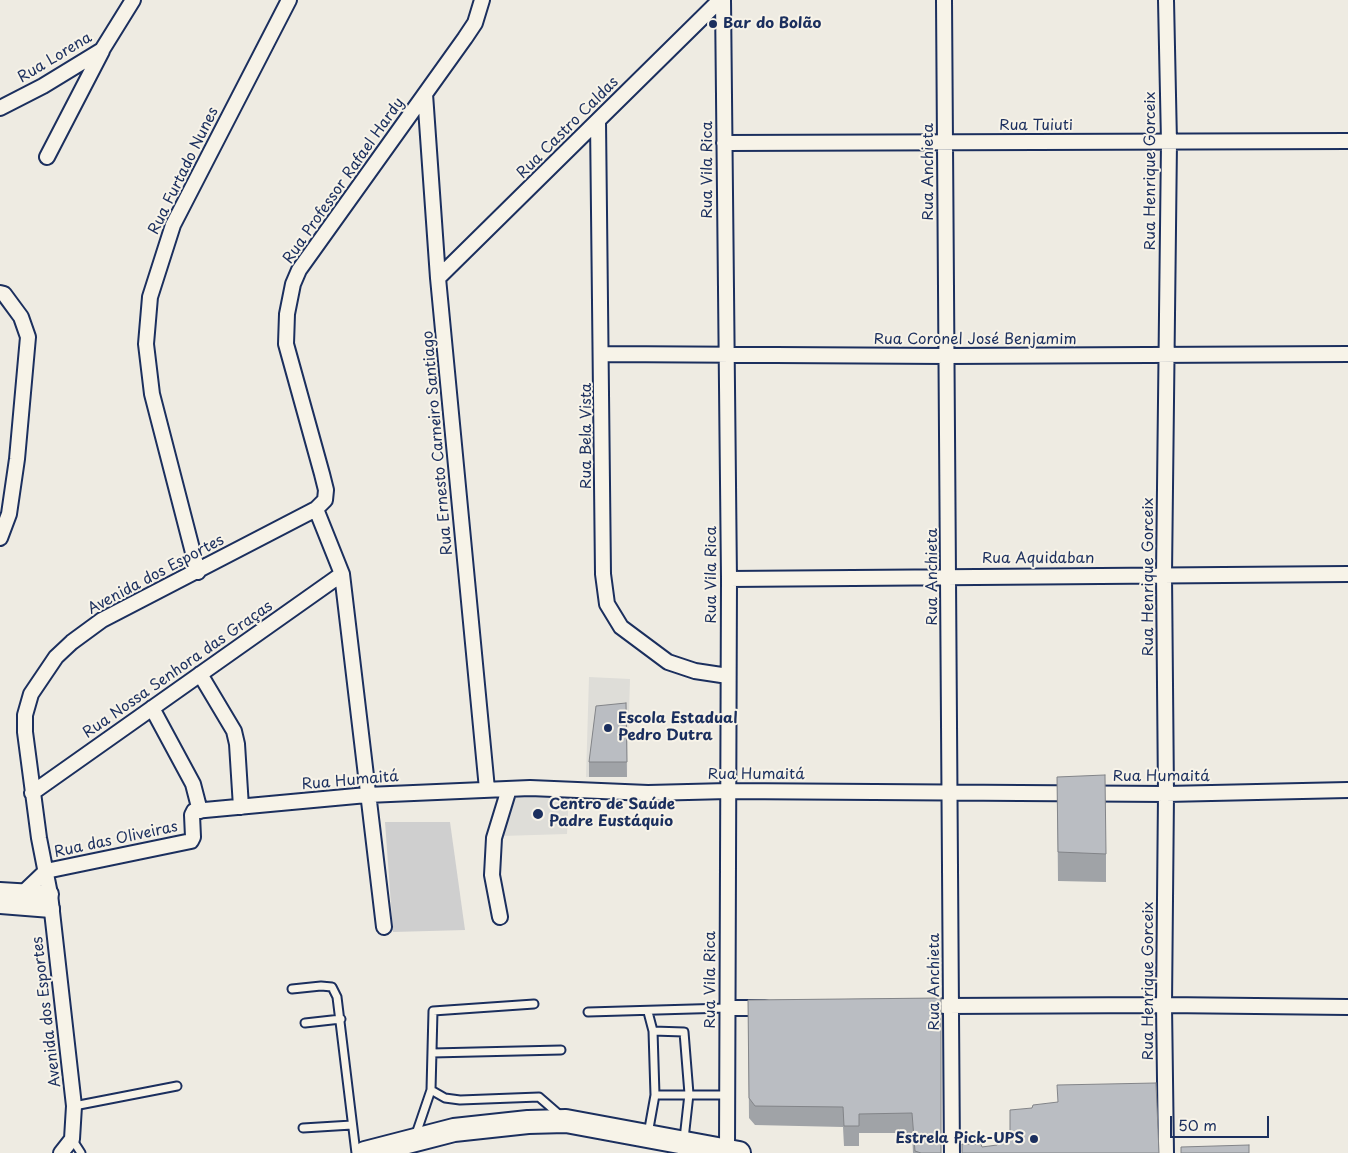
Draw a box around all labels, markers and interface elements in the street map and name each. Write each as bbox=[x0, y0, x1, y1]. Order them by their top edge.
place label: Bar do Bolão bbox=[723, 15, 821, 33]
marker: Bar do Bolão bbox=[707, 18, 719, 30]
street label: Rua Lorena bbox=[15, 29, 95, 87]
street label: Rua Castro Caldas bbox=[513, 73, 623, 183]
street label: Rua Henrique Gorceix bbox=[1142, 92, 1160, 250]
street label: Rua Professor Rafael Hardy bbox=[280, 95, 408, 267]
street label: Rua Furtado Nunes bbox=[145, 104, 223, 238]
street label: Rua Tuiuti bbox=[999, 117, 1073, 135]
street label: Rua Vila Rica bbox=[699, 121, 717, 219]
street label: Rua Anchieta bbox=[920, 123, 938, 221]
street label: Rua Ernesto Carneiro Santiago bbox=[419, 330, 457, 556]
street label: Rua Coronel José Benjamim bbox=[873, 331, 1077, 349]
street label: Rua Bela Vista bbox=[578, 383, 596, 489]
street label: Rua Henrique Gorceix bbox=[1140, 498, 1158, 656]
street label: Rua Vila Rica bbox=[703, 526, 721, 624]
street label: Rua Anchieta bbox=[924, 528, 942, 626]
street label: Avenida dos Esportes bbox=[85, 531, 227, 619]
street label: Rua Aquidaban bbox=[982, 550, 1094, 568]
street label: Rua Nossa Senhora das Graças bbox=[80, 597, 276, 743]
place label: Escola Estadual Pedro Dutra bbox=[618, 710, 738, 745]
marker: Escola Estadual Pedro Dutra bbox=[602, 722, 614, 734]
street label: Rua Humaitá bbox=[707, 766, 805, 784]
street label: Rua Humaitá bbox=[301, 768, 399, 794]
street label: Rua Humaitá bbox=[1112, 768, 1210, 786]
place label: Centro de Saúde Padre Eustáquio bbox=[549, 796, 675, 831]
marker: Centro de Saúde Padre Eustáquio bbox=[531, 807, 545, 821]
street label: Rua das Oliveiras bbox=[53, 818, 179, 862]
street label: Rua Henrique Gorceix bbox=[1140, 902, 1158, 1060]
street label: Rua Vila Rica bbox=[702, 931, 720, 1029]
street label: Rua Anchieta bbox=[926, 933, 944, 1031]
street label: Avenida dos Esportes bbox=[29, 936, 65, 1088]
scale bar bbox=[1173, 1106, 1272, 1138]
text: 50 m bbox=[1178, 1113, 1217, 1136]
place label: Estrela Pick-UPS bbox=[895, 1130, 1024, 1148]
marker: Estrela Pick-UPS bbox=[1028, 1133, 1040, 1145]

